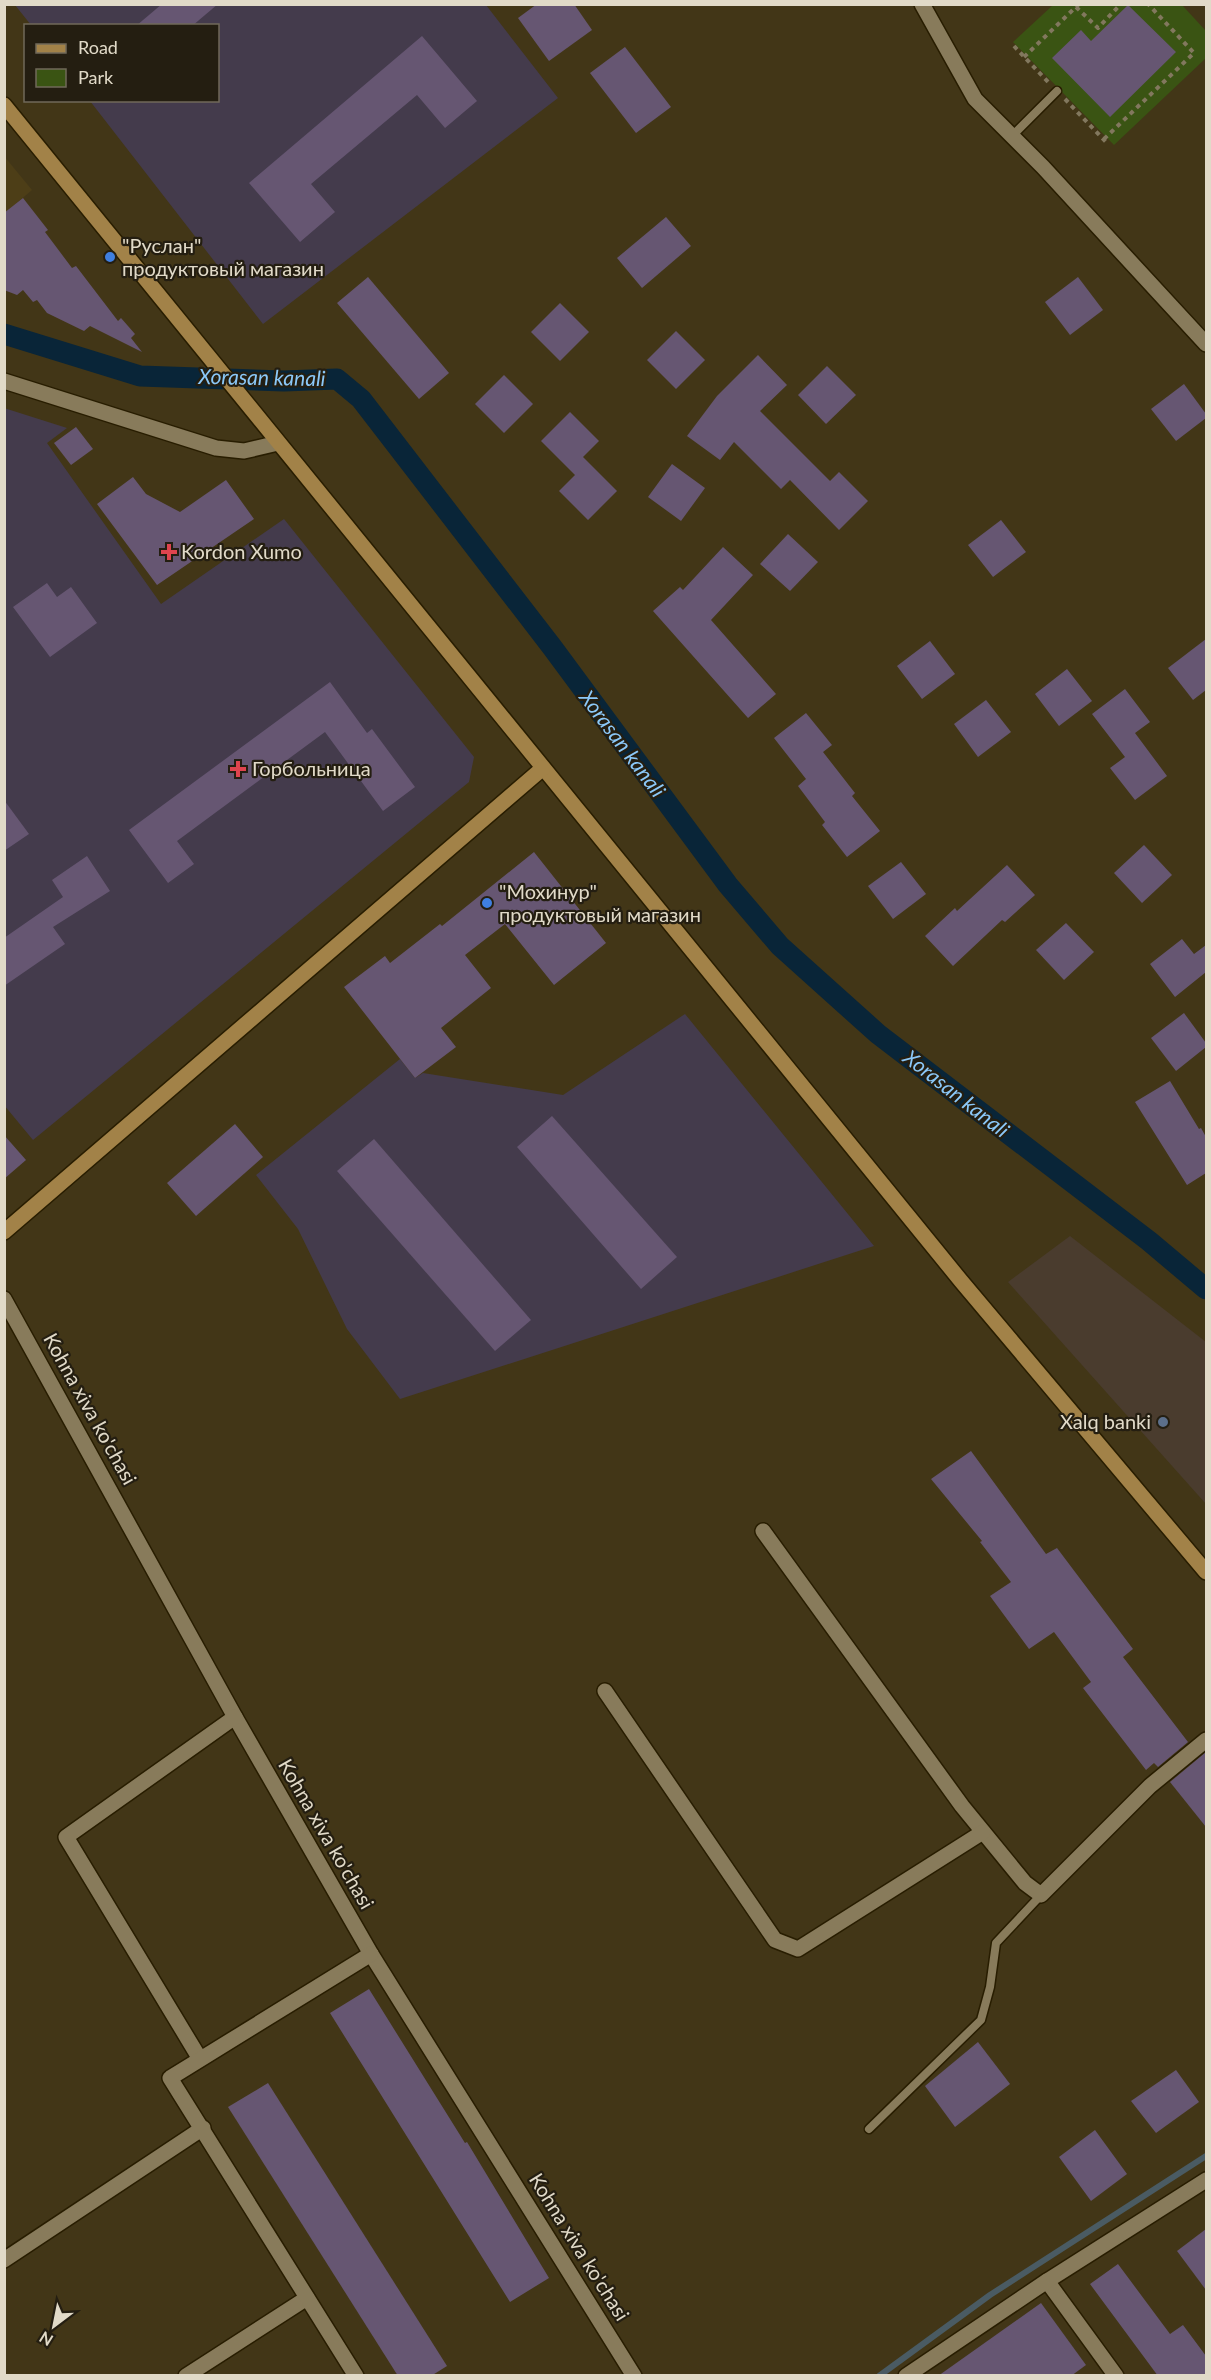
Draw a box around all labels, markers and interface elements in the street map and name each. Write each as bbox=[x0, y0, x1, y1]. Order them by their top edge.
legend bbox=[24, 24, 219, 102]
text: Road bbox=[78, 36, 118, 58]
text: Park bbox=[78, 66, 114, 88]
place label: "Руслан" продуктовый магазин bbox=[122, 233, 324, 280]
marker: "Руслан" продуктовый магазин bbox=[103, 250, 117, 264]
water label: Xorasan kanali bbox=[197, 363, 326, 390]
place label: Kordon Xumo bbox=[181, 539, 302, 563]
marker: Kordon Xumo bbox=[162, 545, 176, 559]
water label: Xorasan kanali bbox=[574, 684, 672, 802]
place label: Горбольница bbox=[252, 756, 371, 780]
marker: Горбольница bbox=[229, 760, 247, 778]
place label: "Мохинур" продуктовый магазин bbox=[499, 879, 701, 926]
marker: "Мохинур" продуктовый магазин bbox=[480, 896, 494, 910]
water label: Xorasan kanali bbox=[898, 1043, 1015, 1142]
street label: Kohna xiva ko'chasi bbox=[39, 1329, 142, 1488]
place label: Xalq banki bbox=[1060, 1409, 1151, 1433]
marker: Xalq banki bbox=[1156, 1415, 1170, 1429]
street label: Kohna xiva ko'chasi bbox=[274, 1754, 380, 1913]
street label: Kohna xiva ko'chasi bbox=[525, 2168, 635, 2325]
north arrow bbox=[24, 2296, 84, 2356]
text: N bbox=[36, 2328, 56, 2350]

